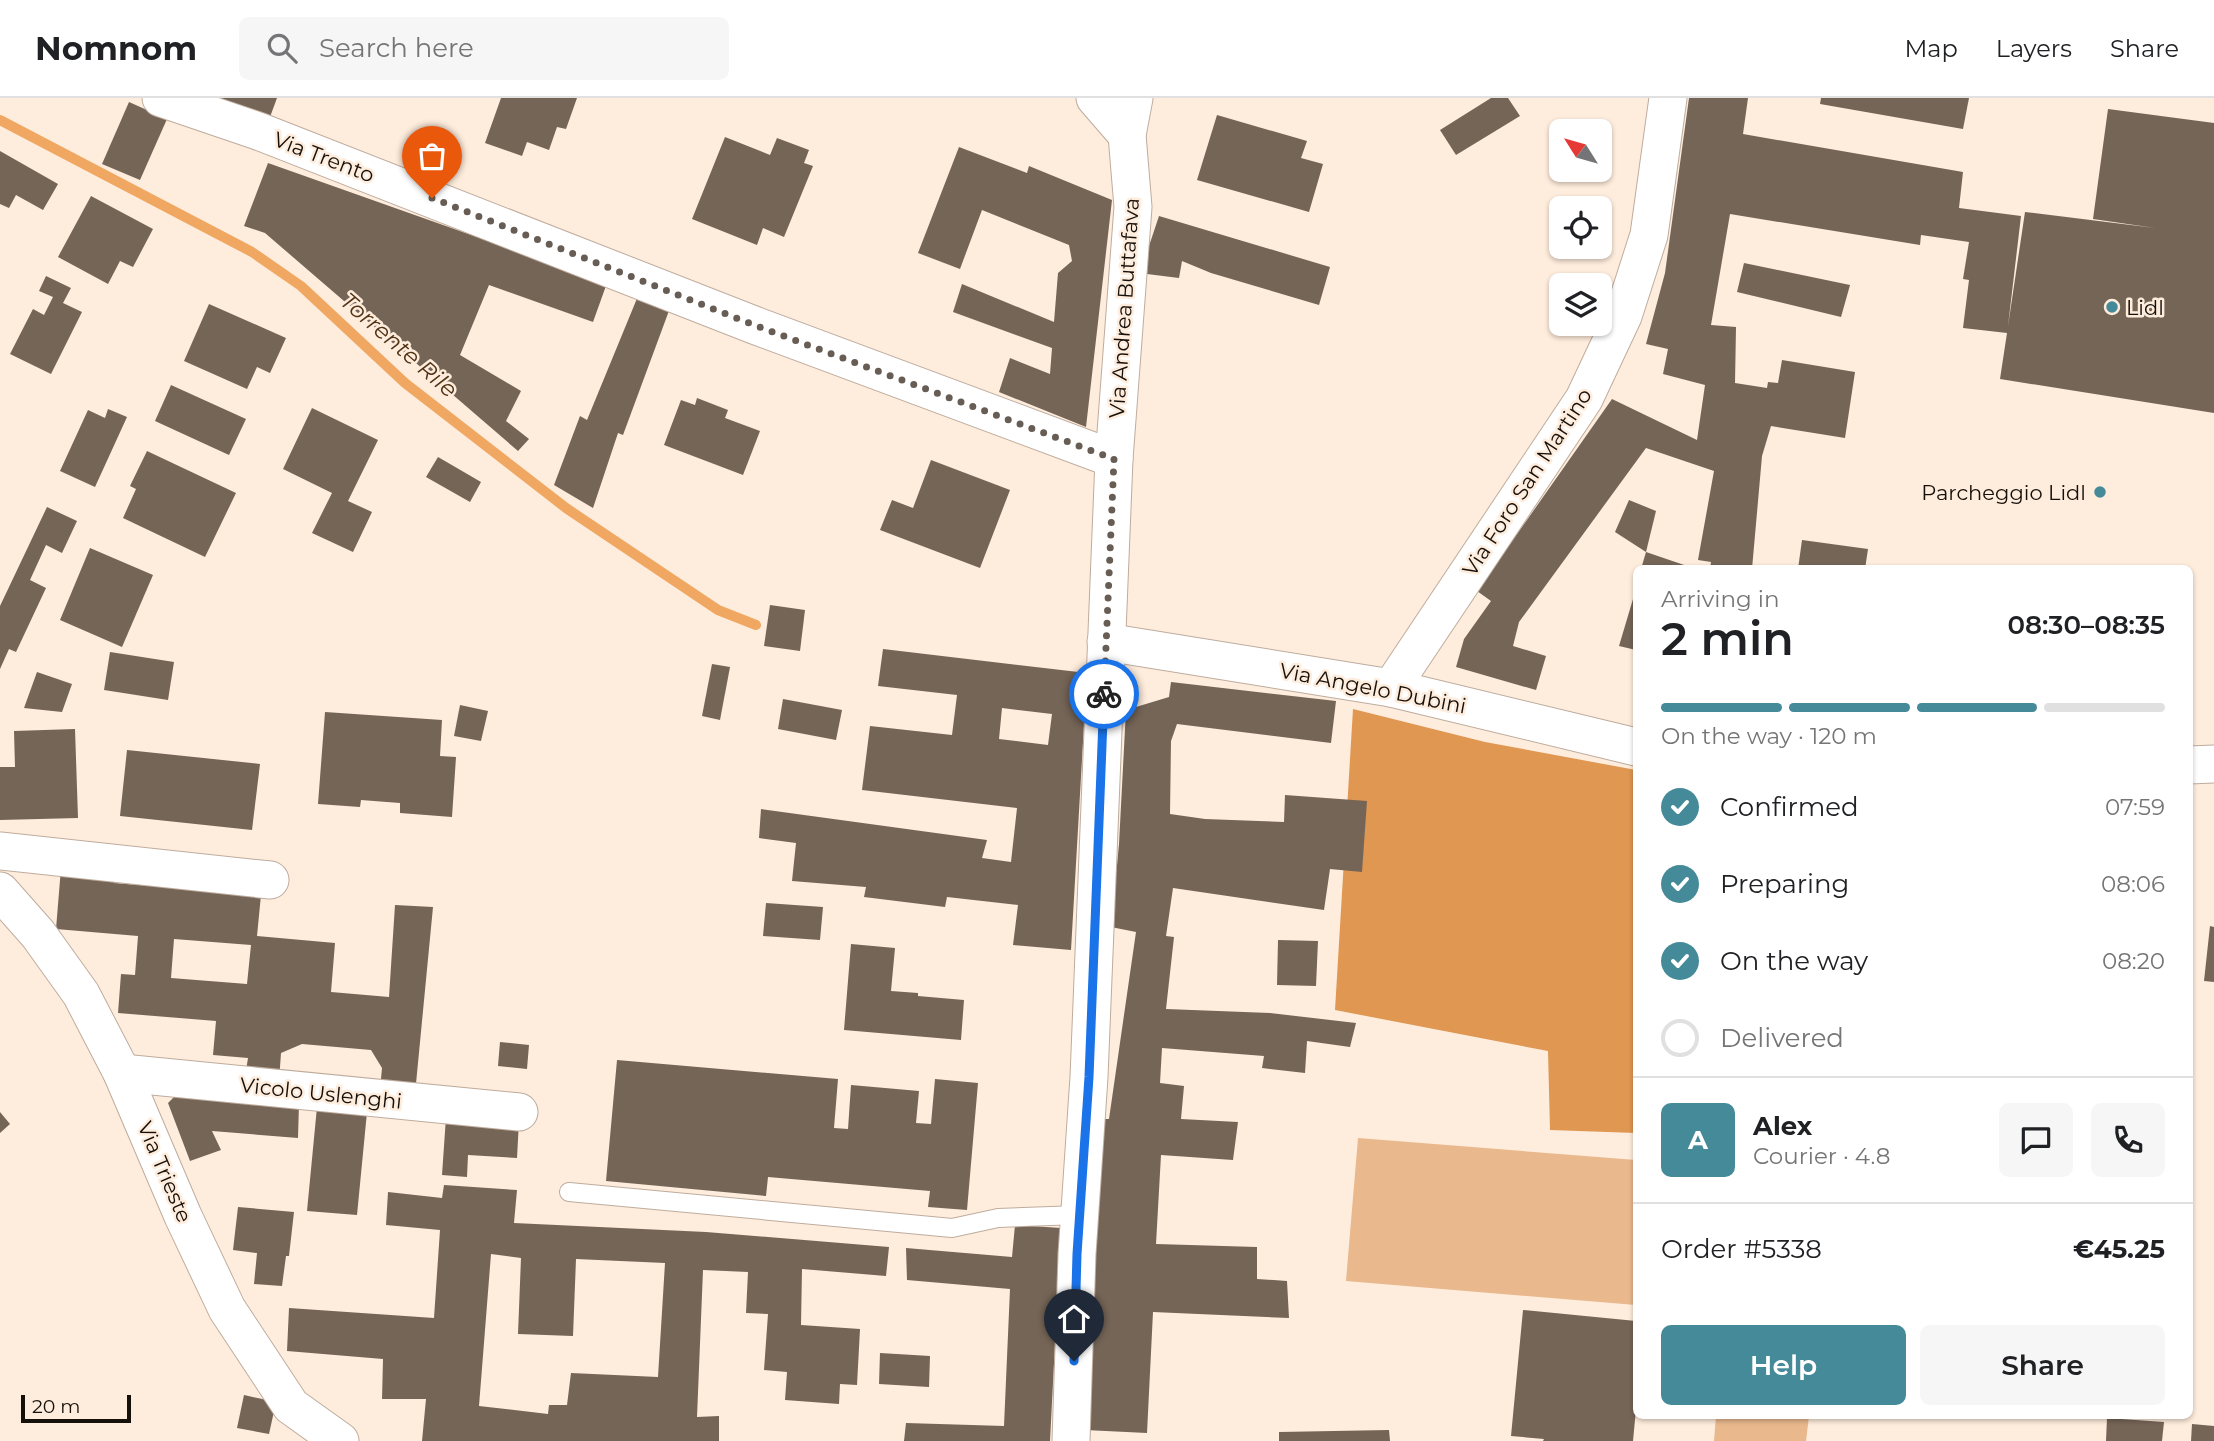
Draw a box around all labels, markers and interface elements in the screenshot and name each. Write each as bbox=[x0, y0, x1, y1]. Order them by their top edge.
search box bbox=[239, 17, 729, 80]
text: Nomnom bbox=[35, 28, 197, 68]
icon: search bbox=[263, 29, 301, 67]
text: Search here bbox=[319, 32, 474, 64]
text: Map bbox=[1904, 34, 1958, 63]
text: Layers bbox=[1996, 34, 2072, 63]
text: Share bbox=[2110, 34, 2179, 63]
north arrow bbox=[1549, 119, 1612, 182]
map controls bbox=[1549, 119, 1612, 336]
street label: Via Trento bbox=[270, 126, 378, 188]
pin bbox=[402, 126, 462, 198]
icon: bag bbox=[413, 137, 451, 175]
button: locate bbox=[1549, 196, 1612, 259]
street label: Via Andrea Buttafava bbox=[1104, 197, 1144, 419]
button: layers bbox=[1549, 273, 1612, 336]
water label: Torrente Rile bbox=[335, 287, 463, 403]
place label: Lidl bbox=[2126, 295, 2164, 320]
marker: Lidl bbox=[2104, 299, 2120, 315]
street label: Via Foro San Martino bbox=[1457, 384, 1597, 580]
place label: Parcheggio Lidl bbox=[1921, 480, 2086, 505]
marker: Parcheggio Lidl bbox=[2092, 484, 2108, 500]
text: Arriving in bbox=[1661, 585, 1780, 613]
text: 08:30–08:35 bbox=[2007, 609, 2165, 641]
text: 2 min bbox=[1661, 610, 1794, 667]
street label: Via Angelo Dubini bbox=[1278, 658, 1468, 718]
courier bbox=[1069, 659, 1139, 729]
icon: bike bbox=[1085, 675, 1123, 713]
text: On the way · 120 m bbox=[1661, 722, 1877, 750]
icon: check bbox=[1661, 788, 1699, 826]
text: Confirmed bbox=[1720, 791, 1859, 823]
text: 07:59 bbox=[2105, 793, 2165, 821]
icon: check bbox=[1661, 865, 1699, 903]
text: Preparing bbox=[1720, 868, 1849, 900]
text: 08:06 bbox=[2101, 870, 2165, 898]
icon: check bbox=[1661, 942, 1699, 980]
text: On the way bbox=[1720, 945, 1868, 977]
text: 08:20 bbox=[2102, 947, 2165, 975]
text: Delivered bbox=[1720, 1022, 1844, 1054]
street label: Vicolo Uslenghi bbox=[239, 1072, 403, 1114]
button: chat bbox=[1999, 1103, 2073, 1177]
button: phone bbox=[2091, 1103, 2165, 1177]
text: Alex bbox=[1753, 1110, 1812, 1142]
street label: Via Trieste bbox=[133, 1118, 197, 1226]
text: A bbox=[1688, 1124, 1708, 1156]
text: Courier · 4.8 bbox=[1753, 1142, 1890, 1170]
text: Order #5338 bbox=[1661, 1233, 1822, 1265]
text: €45.25 bbox=[2073, 1233, 2165, 1265]
pin bbox=[1044, 1289, 1104, 1361]
icon: home bbox=[1055, 1300, 1093, 1338]
button: Help bbox=[1661, 1325, 1906, 1405]
button: Share bbox=[1920, 1325, 2165, 1405]
scale bar bbox=[21, 1392, 131, 1424]
text: 20 m bbox=[32, 1395, 80, 1418]

